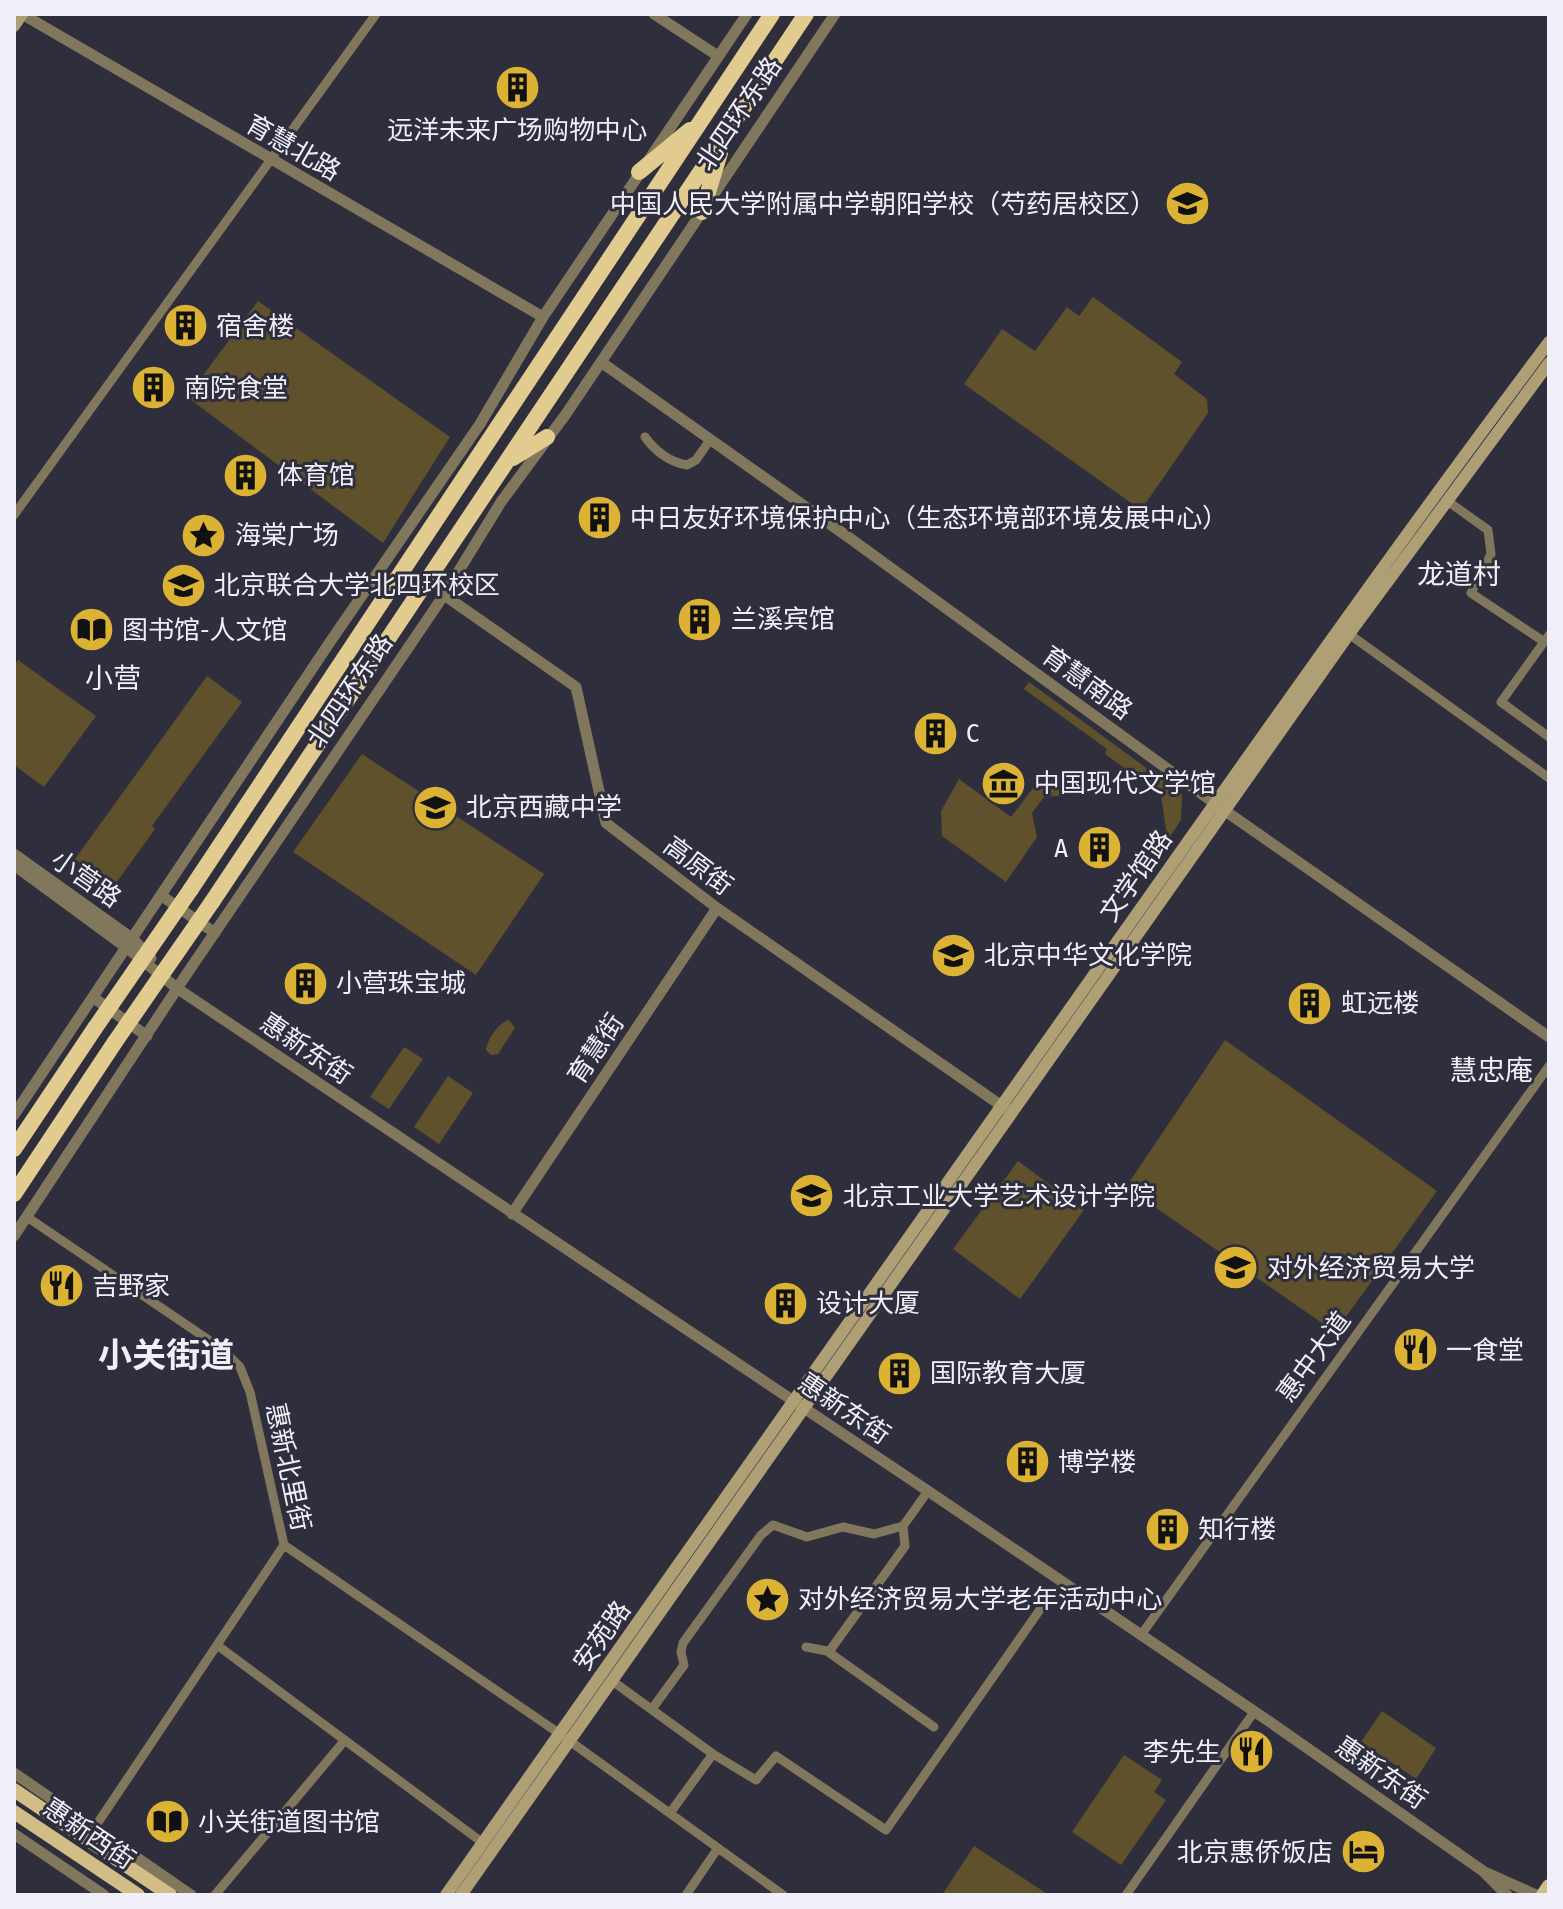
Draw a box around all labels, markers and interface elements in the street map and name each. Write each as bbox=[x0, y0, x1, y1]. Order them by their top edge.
street label: 北四环东路 bbox=[690, 51, 788, 177]
building icon: 远洋未来广场购物中心 bbox=[493, 63, 541, 111]
street label: 育慧北路 bbox=[240, 109, 346, 187]
place label: 远洋未来广场购物中心 bbox=[387, 115, 647, 146]
school or university icon: 中国人民大学附属中学朝阳学校（芍药居校区） bbox=[1163, 180, 1211, 228]
place label: 中国人民大学附属中学朝阳学校（芍药居校区） bbox=[610, 189, 1156, 220]
building icon: 宿舍楼 bbox=[161, 302, 209, 350]
place label: 宿舍楼 bbox=[216, 311, 294, 342]
building icon: 南院食堂 bbox=[129, 364, 177, 412]
place label: 南院食堂 bbox=[184, 373, 288, 404]
building icon: 体育馆 bbox=[222, 451, 270, 499]
place label: 体育馆 bbox=[277, 460, 355, 491]
building icon: 中日友好环境保护中心（生态环境部环境发展中心） bbox=[575, 494, 623, 542]
place label: 中日友好环境保护中心（生态环境部环境发展中心） bbox=[630, 503, 1228, 534]
place icon: 海棠广场 bbox=[180, 511, 228, 559]
place label: 海棠广场 bbox=[235, 520, 339, 551]
district label: 龙道村 bbox=[1417, 558, 1501, 591]
school or university icon: 北京联合大学北四环校区 bbox=[159, 561, 207, 609]
place label: 北京联合大学北四环校区 bbox=[214, 570, 500, 601]
building icon: 兰溪宾馆 bbox=[676, 595, 724, 643]
place label: 兰溪宾馆 bbox=[731, 604, 835, 635]
library icon: 图书馆-人文馆 bbox=[67, 606, 115, 654]
place label: 图书馆-人文馆 bbox=[122, 615, 288, 646]
street label: 北四环东路 bbox=[301, 628, 399, 754]
street label: 育慧南路 bbox=[1036, 640, 1138, 726]
district label: 小营 bbox=[85, 662, 141, 695]
building icon: C bbox=[911, 709, 959, 757]
place label: C bbox=[966, 718, 979, 749]
museum icon: 中国现代文学馆 bbox=[979, 759, 1027, 807]
place label: 中国现代文学馆 bbox=[1034, 768, 1216, 799]
school or university icon: 北京西藏中学 bbox=[411, 783, 459, 831]
place label: 北京西藏中学 bbox=[466, 792, 622, 823]
building icon: A bbox=[1075, 824, 1123, 872]
street label: 文学馆路 bbox=[1093, 825, 1179, 927]
street label: 高原街 bbox=[658, 830, 738, 902]
place label: A bbox=[1054, 833, 1068, 864]
street label: 小营路 bbox=[45, 844, 127, 914]
school or university icon: 北京中华文化学院 bbox=[929, 931, 977, 979]
place label: 北京中华文化学院 bbox=[984, 940, 1192, 971]
building icon: 小营珠宝城 bbox=[281, 959, 329, 1007]
place label: 小营珠宝城 bbox=[336, 968, 466, 999]
building icon: 虹远楼 bbox=[1286, 979, 1334, 1027]
place label: 虹远楼 bbox=[1341, 988, 1419, 1019]
street label: 惠新东街 bbox=[254, 1007, 358, 1091]
street label: 育慧街 bbox=[561, 1008, 631, 1090]
district label: 慧忠庵 bbox=[1449, 1054, 1533, 1087]
school or university icon: 北京工业大学艺术设计学院 bbox=[788, 1172, 836, 1220]
place label: 北京工业大学艺术设计学院 bbox=[843, 1181, 1155, 1212]
school or university icon: 对外经济贸易大学 bbox=[1212, 1244, 1260, 1292]
place label: 对外经济贸易大学 bbox=[1267, 1253, 1475, 1284]
restaurant icon: 吉野家 bbox=[37, 1262, 85, 1310]
place label: 吉野家 bbox=[92, 1271, 170, 1302]
building icon: 设计大厦 bbox=[761, 1279, 809, 1327]
place label: 设计大厦 bbox=[816, 1288, 920, 1319]
street label: 惠中大道 bbox=[1271, 1306, 1357, 1408]
restaurant icon: 一食堂 bbox=[1391, 1326, 1439, 1374]
district label: 小关街道 bbox=[98, 1335, 234, 1376]
place label: 一食堂 bbox=[1446, 1335, 1524, 1366]
building icon: 国际教育大厦 bbox=[875, 1349, 923, 1397]
place label: 国际教育大厦 bbox=[930, 1358, 1086, 1389]
street label: 惠新东街 bbox=[792, 1367, 896, 1451]
street label: 惠新北里街 bbox=[259, 1400, 317, 1534]
building icon: 博学楼 bbox=[1003, 1438, 1051, 1486]
place label: 博学楼 bbox=[1058, 1447, 1136, 1478]
building icon: 知行楼 bbox=[1143, 1505, 1191, 1553]
place label: 知行楼 bbox=[1198, 1514, 1276, 1545]
place icon: 对外经济贸易大学老年活动中心 bbox=[743, 1575, 791, 1623]
place label: 对外经济贸易大学老年活动中心 bbox=[798, 1584, 1162, 1615]
street label: 安苑路 bbox=[567, 1595, 637, 1677]
restaurant icon: 李先生 bbox=[1228, 1728, 1276, 1776]
street label: 惠新东街 bbox=[1330, 1730, 1432, 1816]
place label: 李先生 bbox=[1143, 1737, 1221, 1768]
street label: 惠新西街 bbox=[37, 1792, 141, 1876]
library icon: 小关街道图书馆 bbox=[143, 1798, 191, 1846]
place label: 小关街道图书馆 bbox=[198, 1807, 380, 1838]
hotel icon: 北京惠侨饭店 bbox=[1340, 1828, 1388, 1876]
place label: 北京惠侨饭店 bbox=[1177, 1837, 1333, 1868]

